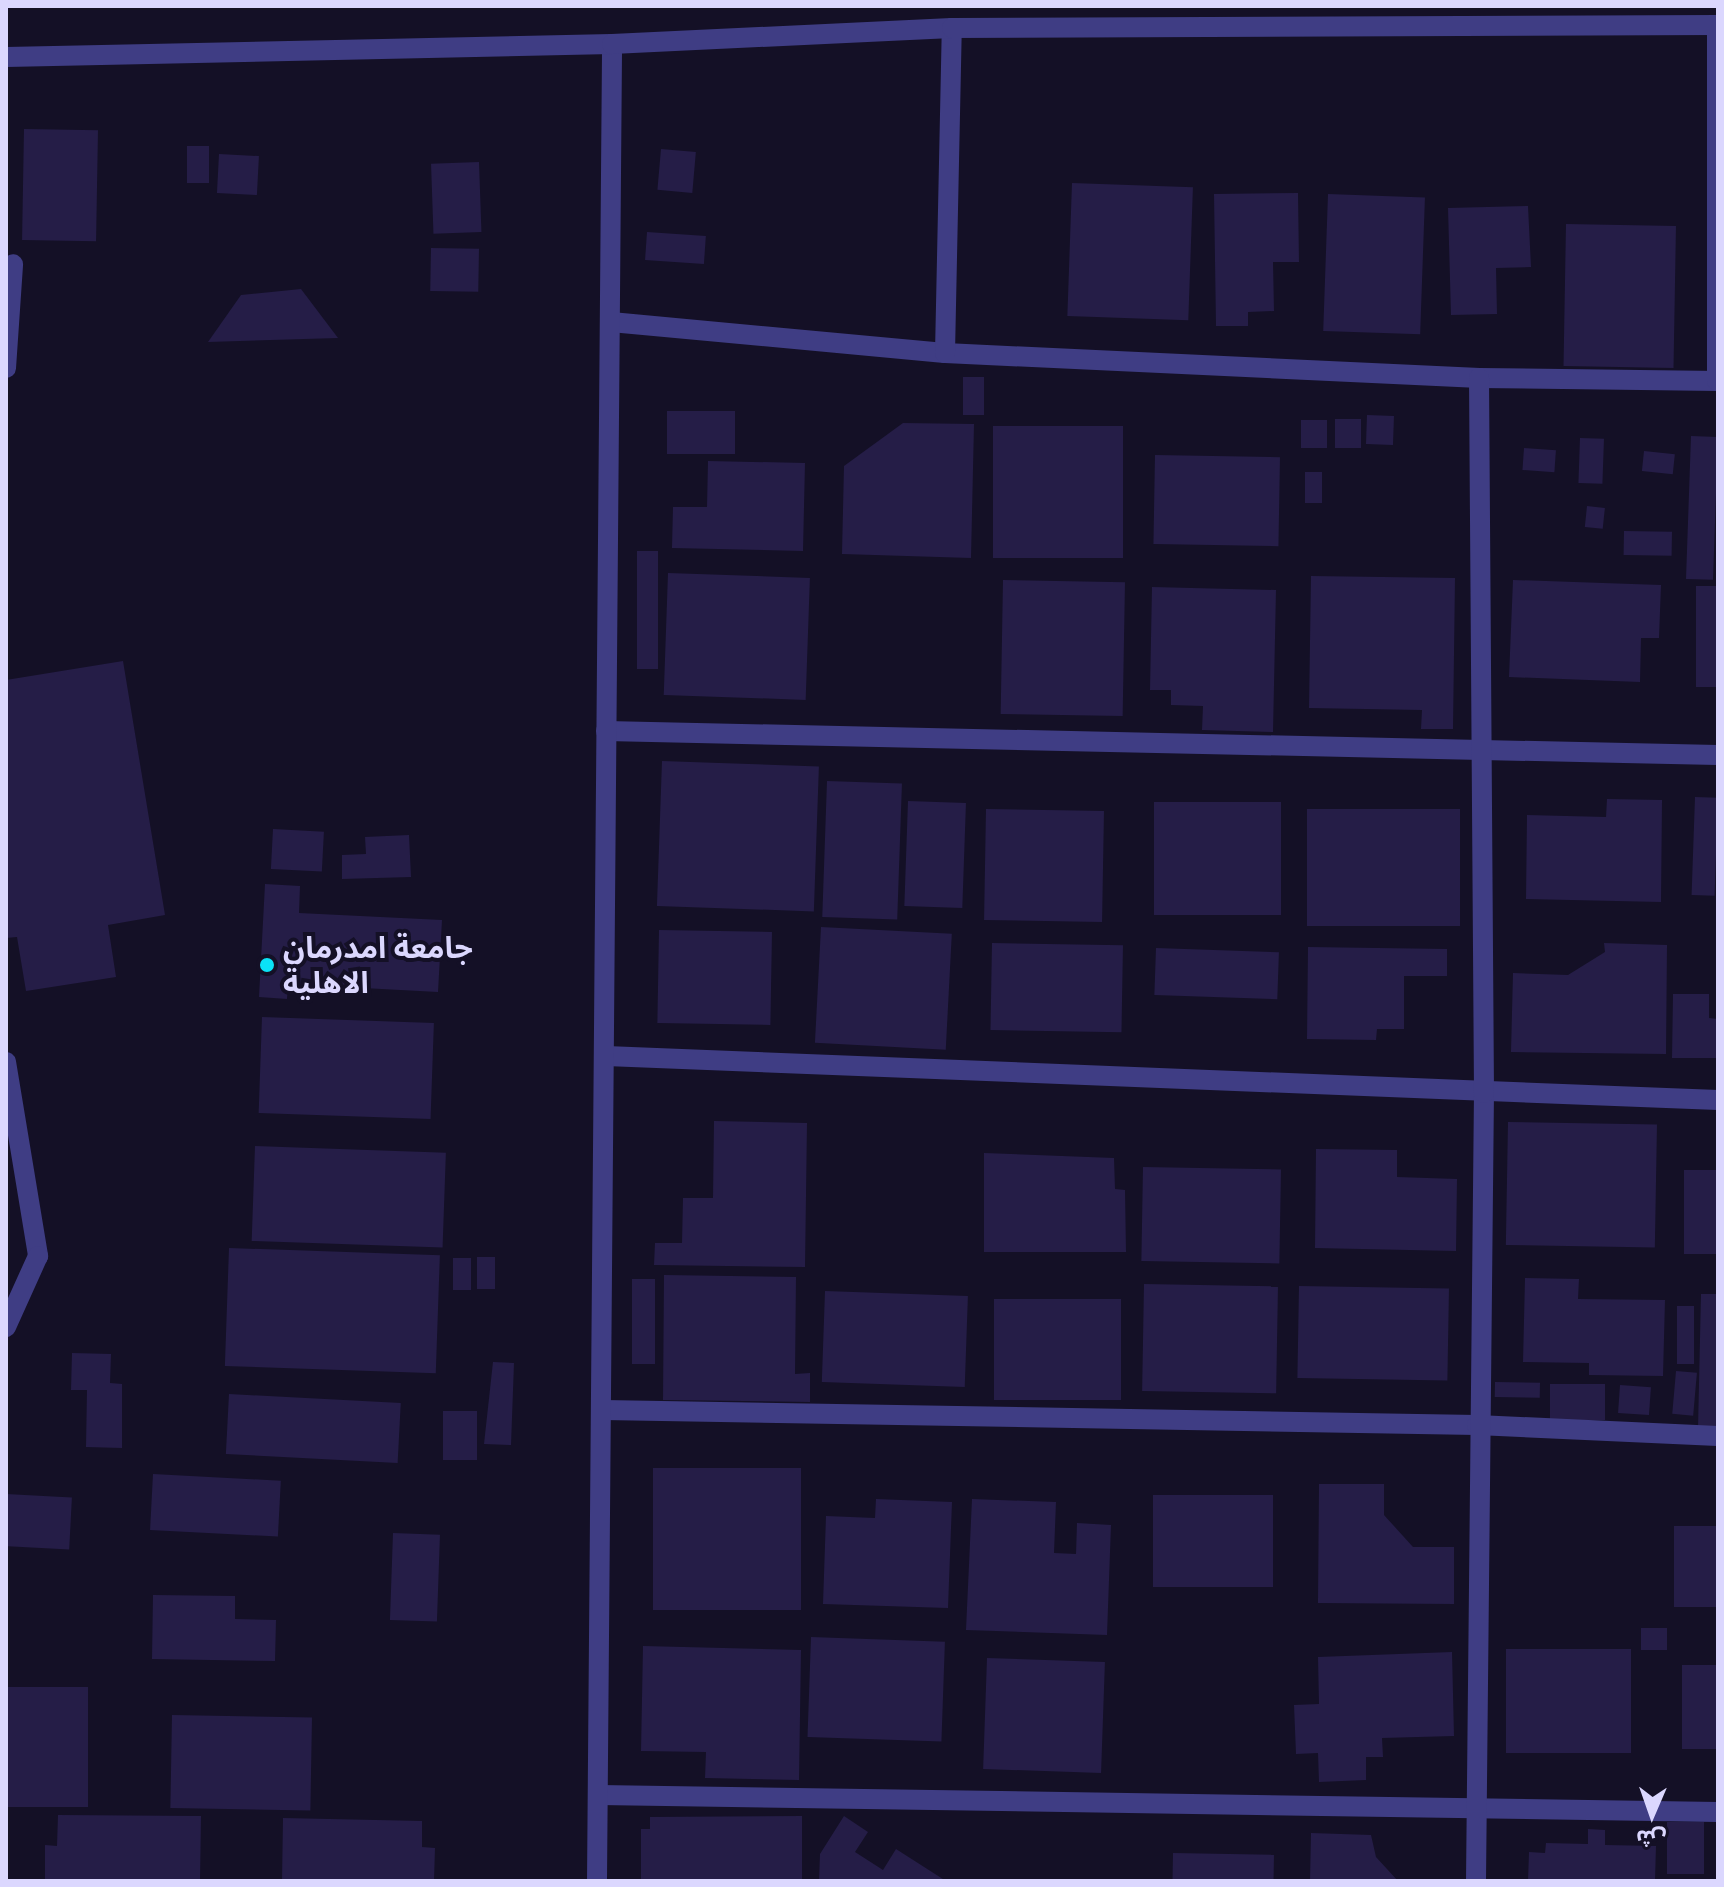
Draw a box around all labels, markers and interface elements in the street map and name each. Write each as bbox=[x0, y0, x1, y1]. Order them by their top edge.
place label: جامعة امدرمان الاهلية bbox=[283, 930, 473, 1000]
marker: جامعة امدرمان الاهلية bbox=[258, 956, 276, 974]
north arrow bbox=[1612, 1775, 1692, 1855]
text: ش bbox=[1636, 1824, 1667, 1854]

